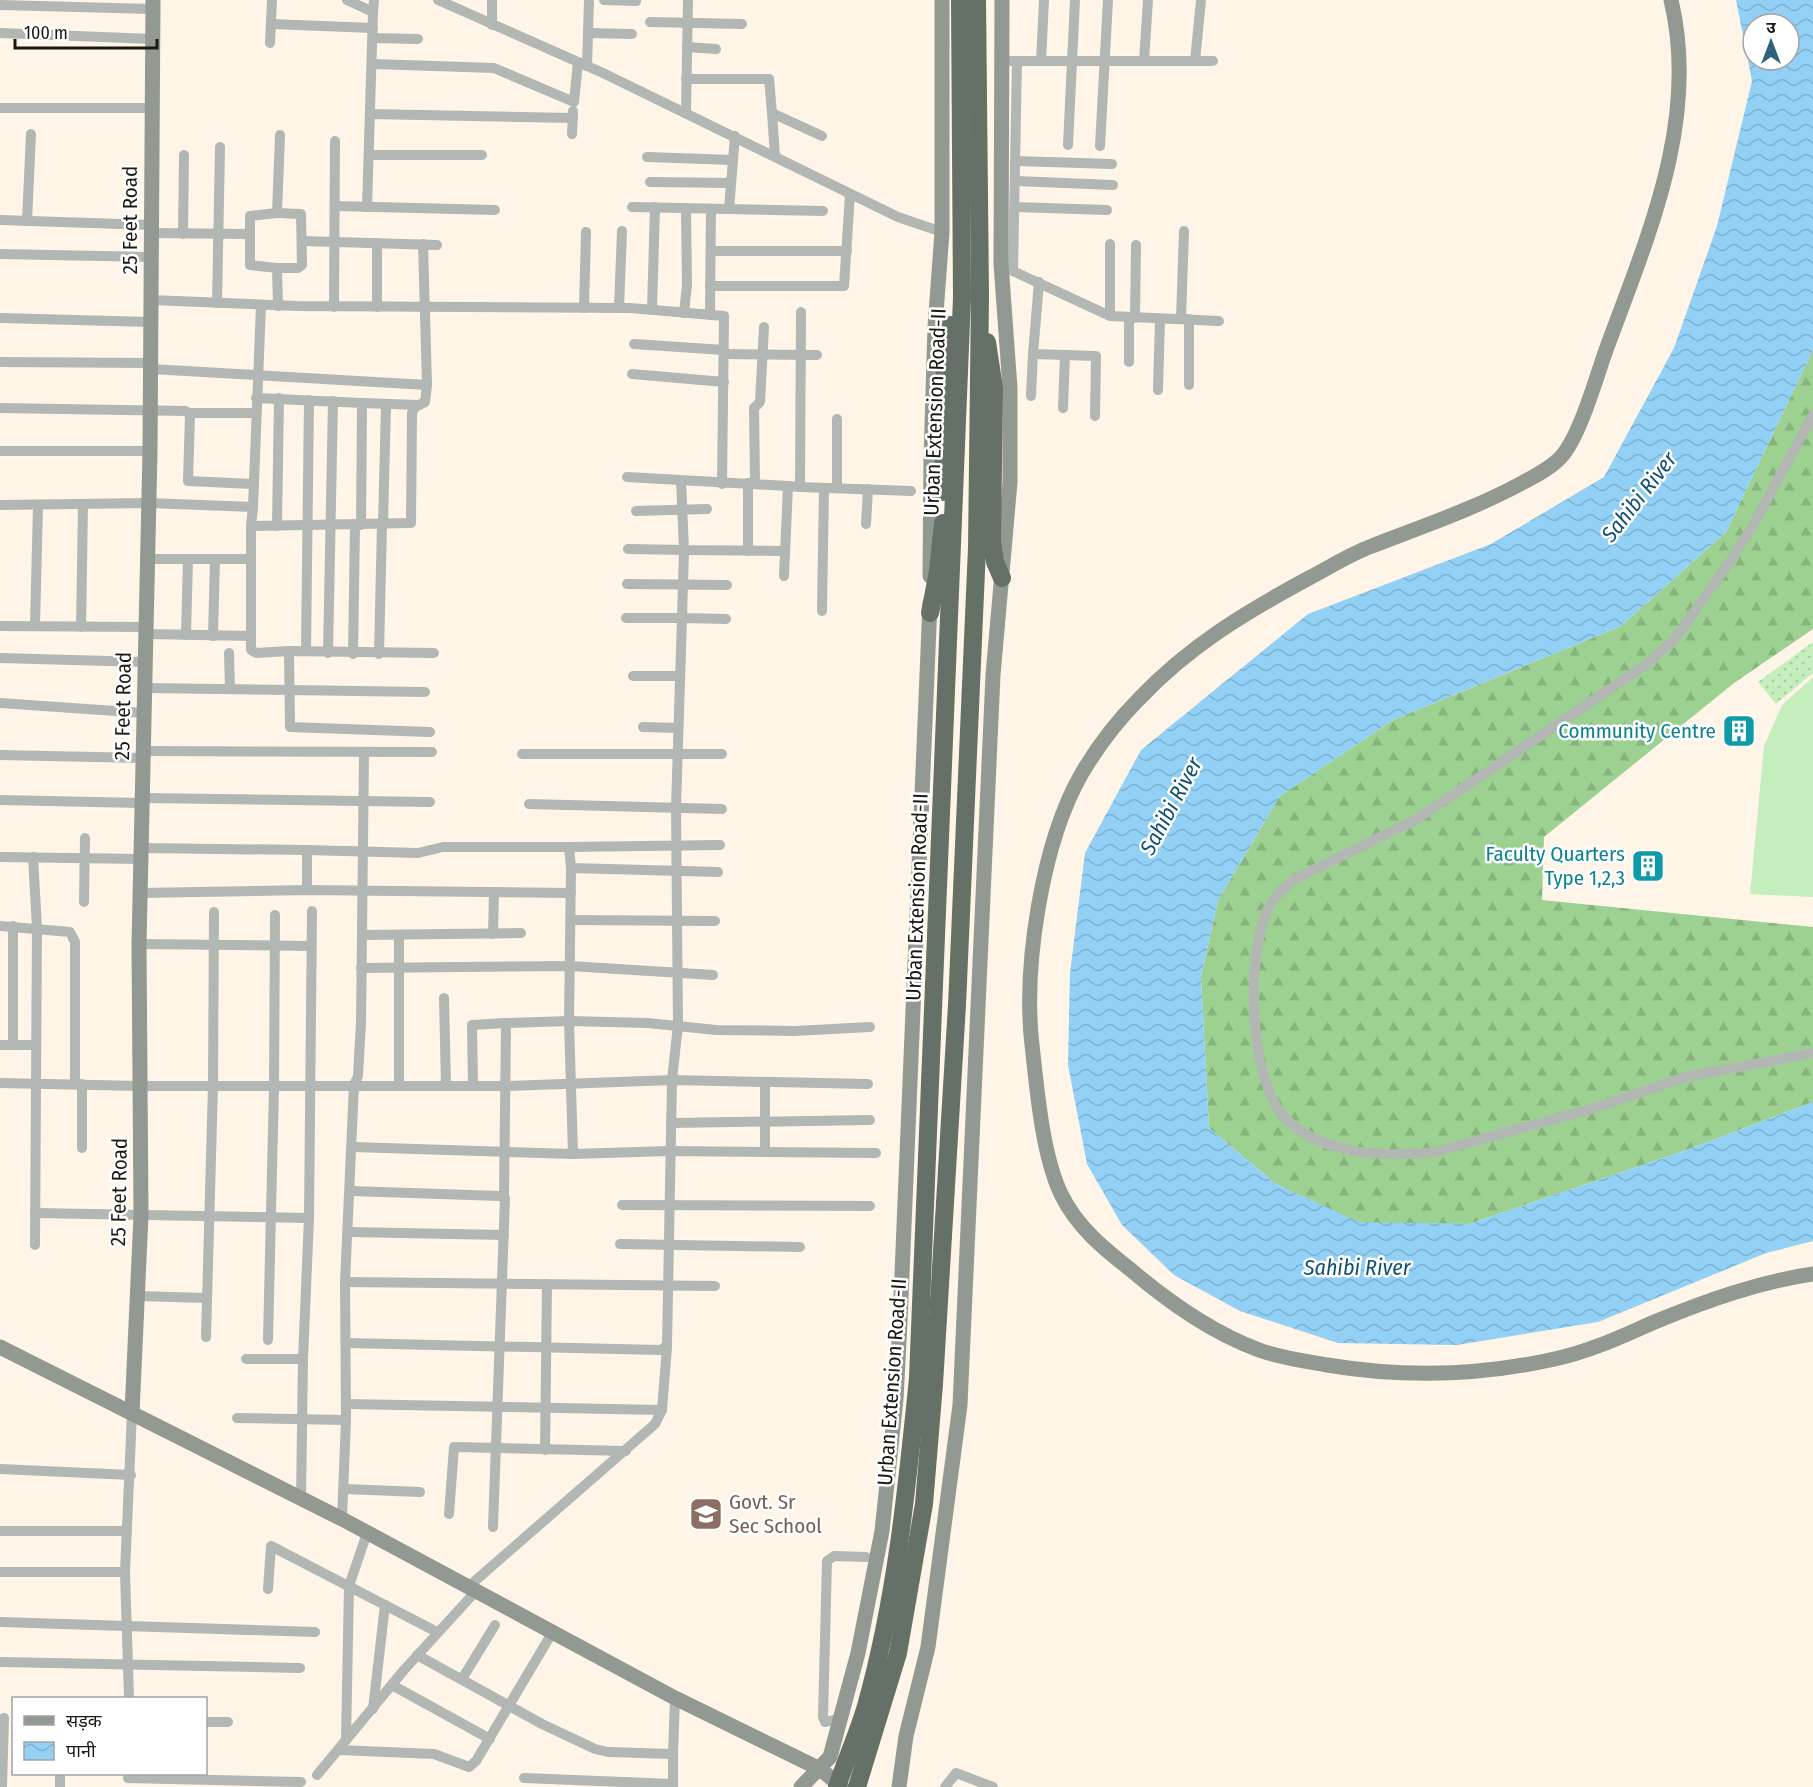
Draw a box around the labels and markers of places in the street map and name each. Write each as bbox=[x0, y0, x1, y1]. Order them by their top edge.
building icon: Community Centre bbox=[1721, 713, 1757, 749]
place label: Community Centre bbox=[1558, 718, 1716, 744]
place label: Faculty Quarters Type 1,2,3 bbox=[1486, 841, 1625, 891]
building icon: Faculty Quarters Type 1,2,3 bbox=[1630, 848, 1666, 884]
place label: Govt. Sr Sec School bbox=[729, 1489, 822, 1539]
school or university icon: Govt. Sr Sec School bbox=[688, 1496, 724, 1532]

